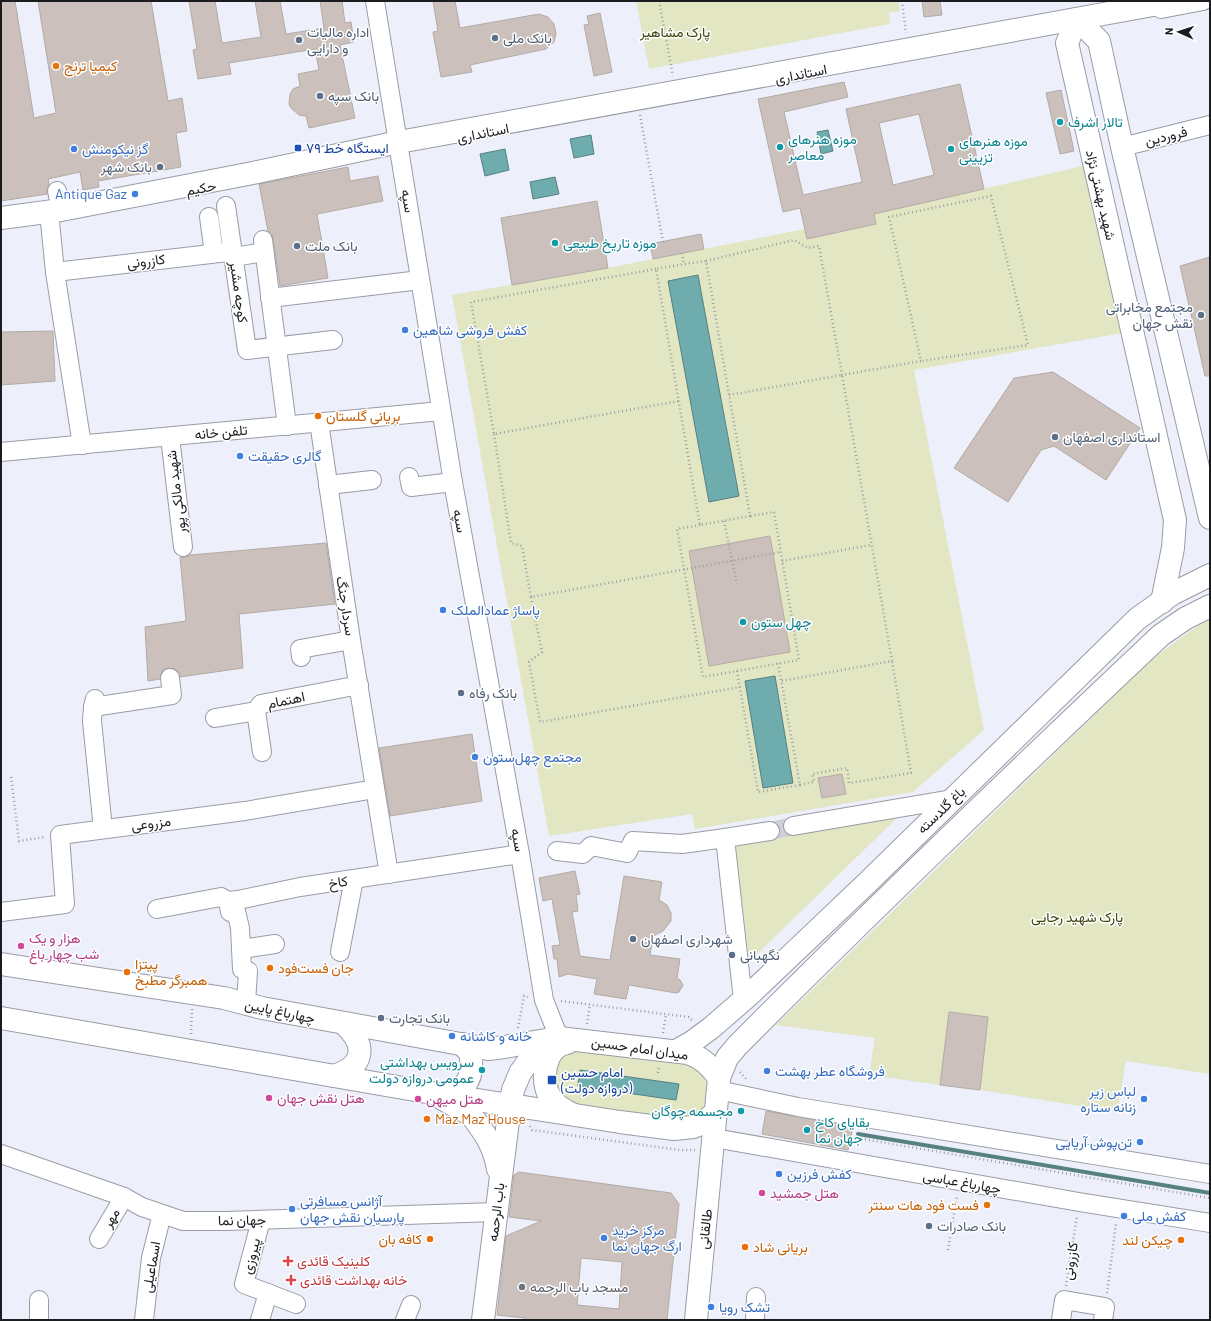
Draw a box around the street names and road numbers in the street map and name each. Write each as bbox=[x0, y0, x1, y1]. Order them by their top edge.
street label: استانداری bbox=[773, 60, 829, 88]
street label: استانداری bbox=[455, 119, 511, 147]
street label: فروردین bbox=[1143, 122, 1189, 150]
street label: شهید بهشتی نژاد bbox=[1082, 148, 1120, 242]
street label: حکیم bbox=[184, 176, 218, 200]
street label: سپه bbox=[396, 188, 419, 214]
street label: کازرونی bbox=[126, 250, 166, 272]
street label: كوچه مشير bbox=[225, 259, 252, 324]
street label: تلفن خانه bbox=[194, 421, 249, 443]
street label: شهید مالکی پور bbox=[162, 449, 191, 536]
street label: سپه bbox=[448, 508, 471, 534]
street label: سردار جنگ bbox=[332, 575, 360, 637]
street label: اهتمام bbox=[266, 687, 306, 713]
street label: باغ گلدسته bbox=[913, 783, 970, 839]
street label: مزروعی bbox=[130, 812, 172, 834]
street label: سپه bbox=[506, 827, 529, 853]
street label: کاخ bbox=[327, 872, 349, 894]
street label: چهارباغ پایین bbox=[243, 995, 317, 1029]
street label: میدان امام حسین bbox=[590, 1032, 690, 1064]
street label: چهارباغ عباسی bbox=[921, 1166, 1002, 1200]
street label: باب الرحمه bbox=[483, 1182, 509, 1242]
street label: مهر bbox=[98, 1205, 124, 1232]
street label: طالقانی bbox=[694, 1208, 716, 1250]
street label: جهان نما bbox=[218, 1211, 266, 1229]
street label: پیروزی bbox=[238, 1236, 265, 1276]
street label: اسماعیلی bbox=[138, 1240, 164, 1294]
street label: کازرونی bbox=[1058, 1241, 1082, 1281]

